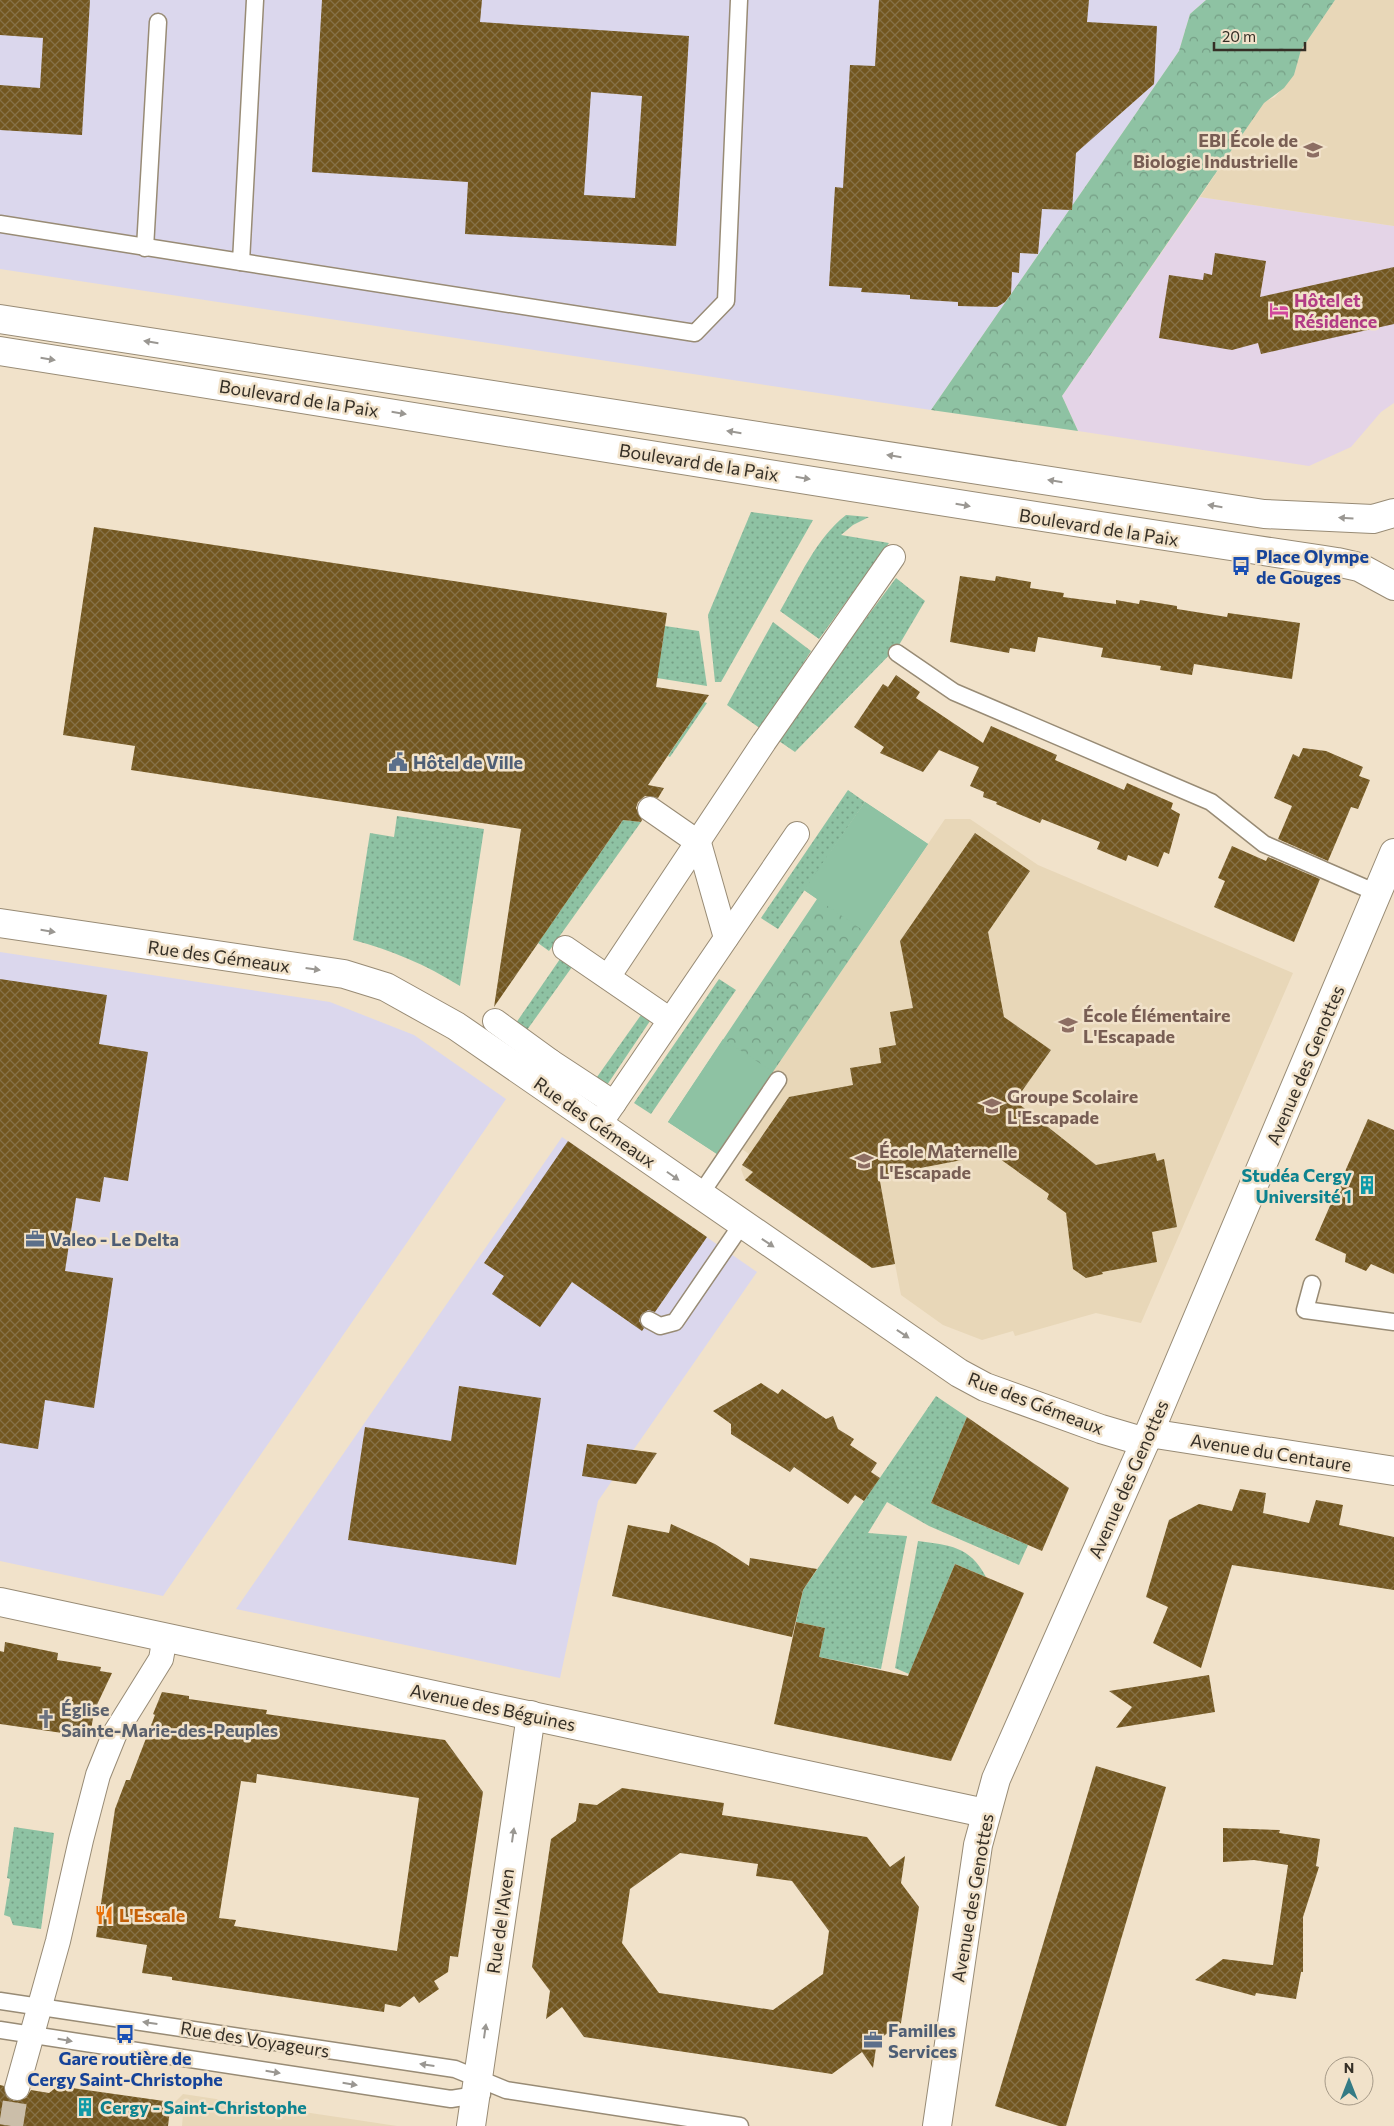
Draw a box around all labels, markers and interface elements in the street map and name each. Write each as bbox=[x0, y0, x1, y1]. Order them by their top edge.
scale bar bbox=[1214, 20, 1305, 52]
text: 20 m bbox=[1222, 27, 1256, 45]
place label: EBI École de Biologie Industrielle bbox=[1133, 129, 1298, 172]
school or university icon: EBI École de Biologie Industrielle bbox=[1302, 139, 1324, 161]
place label: Hôtel et Résidence bbox=[1294, 289, 1377, 332]
hotel icon: Hôtel et Résidence bbox=[1268, 299, 1290, 321]
one-way arrow bbox=[143, 338, 159, 346]
one-way arrow bbox=[41, 355, 57, 363]
street label: Boulevard de la Paix bbox=[218, 375, 381, 422]
one-way arrow bbox=[391, 410, 407, 418]
one-way arrow bbox=[725, 427, 741, 435]
street label: Boulevard de la Paix bbox=[618, 439, 781, 486]
one-way arrow bbox=[886, 452, 902, 460]
one-way arrow bbox=[795, 475, 811, 483]
one-way arrow bbox=[1046, 477, 1062, 485]
one-way arrow bbox=[955, 502, 971, 510]
one-way arrow bbox=[1207, 502, 1223, 510]
street label: Boulevard de la Paix bbox=[1018, 504, 1181, 551]
one-way arrow bbox=[1338, 514, 1354, 522]
place label: Place Olympe de Gouges bbox=[1256, 545, 1369, 588]
bus stop icon: Place Olympe de Gouges bbox=[1230, 555, 1252, 577]
public building icon: Hôtel de Ville bbox=[387, 751, 409, 773]
place label: Hôtel de Ville bbox=[413, 751, 523, 773]
one-way arrow bbox=[41, 927, 57, 935]
street label: Rue des Gémeaux bbox=[146, 935, 292, 977]
one-way arrow bbox=[305, 965, 321, 973]
street label: Avenue des Genottes bbox=[1261, 982, 1349, 1148]
place label: École Élémentaire L'Escapade bbox=[1083, 1004, 1231, 1047]
school or university icon: École Élémentaire L'Escapade bbox=[1057, 1014, 1079, 1036]
street label: Rue des Gémeaux bbox=[530, 1072, 660, 1172]
place label: Groupe Scolaire L'Escapade bbox=[1007, 1085, 1138, 1128]
school or university icon: Groupe Scolaire L'Escapade bbox=[981, 1095, 1003, 1117]
place label: École Maternelle L'Escapade bbox=[879, 1140, 1017, 1183]
school or university icon: École Maternelle L'Escapade bbox=[853, 1150, 875, 1172]
place label: Studéa Cergy Université 1 bbox=[1242, 1164, 1352, 1207]
one-way arrow bbox=[666, 1171, 679, 1181]
building icon: Studéa Cergy Université 1 bbox=[1356, 1174, 1378, 1196]
office icon: Valeo - Le Delta bbox=[24, 1228, 46, 1250]
place label: Valeo - Le Delta bbox=[50, 1228, 179, 1250]
one-way arrow bbox=[762, 1238, 775, 1247]
one-way arrow bbox=[896, 1329, 909, 1339]
street label: Rue des Gémeaux bbox=[965, 1367, 1107, 1439]
street label: Avenue des Genottes bbox=[1083, 1396, 1173, 1562]
street label: Avenue du Centaure bbox=[1189, 1428, 1353, 1476]
street label: Avenue des Béguines bbox=[408, 1679, 578, 1735]
place label: Église Sainte-Marie-des-Peuples bbox=[61, 1698, 278, 1741]
church icon: Église Sainte-Marie-des-Peuples bbox=[35, 1708, 57, 1730]
street label: Avenue des Genottes bbox=[946, 1812, 998, 1984]
one-way arrow bbox=[509, 1827, 517, 1843]
street label: Rue de l'Aven bbox=[482, 1867, 518, 1975]
restaurant icon: L'Escale bbox=[93, 1904, 115, 1926]
place label: L'Escale bbox=[119, 1904, 185, 1926]
street label: Rue des Voyageurs bbox=[179, 2016, 331, 2062]
one-way arrow bbox=[141, 2019, 157, 2027]
place label: Familles Services bbox=[888, 2019, 957, 2062]
one-way arrow bbox=[481, 2022, 489, 2038]
bus stop icon: Gare routière de Cergy Saint-Christophe bbox=[114, 2023, 136, 2045]
office icon: Familles Services bbox=[862, 2029, 884, 2051]
one-way arrow bbox=[58, 2036, 74, 2044]
place label: Gare routière de Cergy Saint-Christophe bbox=[27, 2047, 223, 2090]
north arrow bbox=[1324, 2056, 1374, 2106]
text: N bbox=[1344, 2059, 1354, 2076]
one-way arrow bbox=[419, 2060, 435, 2068]
one-way arrow bbox=[265, 2068, 281, 2076]
one-way arrow bbox=[343, 2080, 359, 2088]
building icon: Cergy - Saint-Christophe bbox=[74, 2096, 96, 2118]
place label: Cergy - Saint-Christophe bbox=[100, 2096, 307, 2118]

